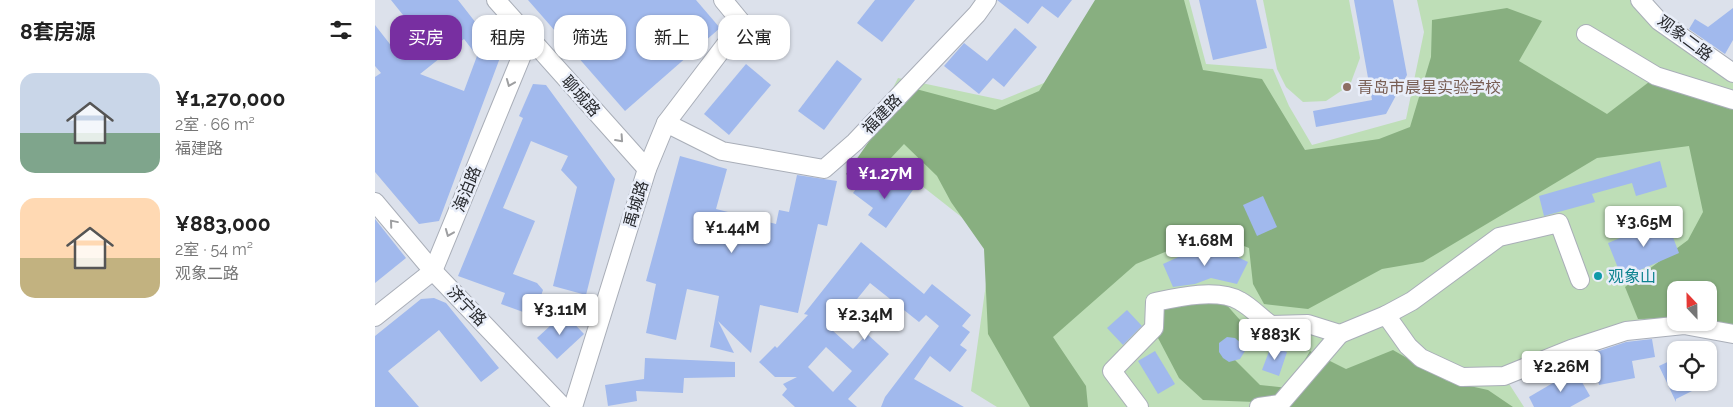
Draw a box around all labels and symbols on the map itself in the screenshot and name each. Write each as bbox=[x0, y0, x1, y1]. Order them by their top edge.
street label: 观象二路 bbox=[1654, 11, 1716, 65]
street label: 聊城路 bbox=[558, 72, 604, 120]
one-way arrow bbox=[506, 78, 516, 87]
place label: 青岛市晨星实验学校 bbox=[1357, 78, 1501, 97]
marker: 青岛市晨星实验学校 bbox=[1341, 81, 1353, 93]
street label: 福建路 bbox=[858, 90, 906, 138]
one-way arrow bbox=[614, 133, 622, 142]
pin: ¥1.27M bbox=[844, 158, 926, 200]
street label: 海泊路 bbox=[449, 163, 485, 215]
street label: 禹城路 bbox=[620, 178, 652, 230]
pin: ¥3.65M bbox=[1603, 206, 1685, 248]
pin: ¥1.44M bbox=[691, 212, 773, 254]
one-way arrow bbox=[390, 219, 399, 228]
pin: ¥1.68M bbox=[1164, 224, 1246, 267]
one-way arrow bbox=[444, 228, 455, 237]
place label: 观象山 bbox=[1608, 267, 1656, 286]
marker: 观象山 bbox=[1592, 270, 1604, 282]
north arrow bbox=[1667, 281, 1717, 331]
street label: 济宁路 bbox=[443, 282, 491, 330]
pin: ¥3.11M bbox=[519, 294, 601, 336]
pin: ¥2.34M bbox=[824, 298, 906, 341]
pin: ¥883K bbox=[1240, 318, 1310, 361]
pin: ¥2.26M bbox=[1520, 350, 1602, 393]

